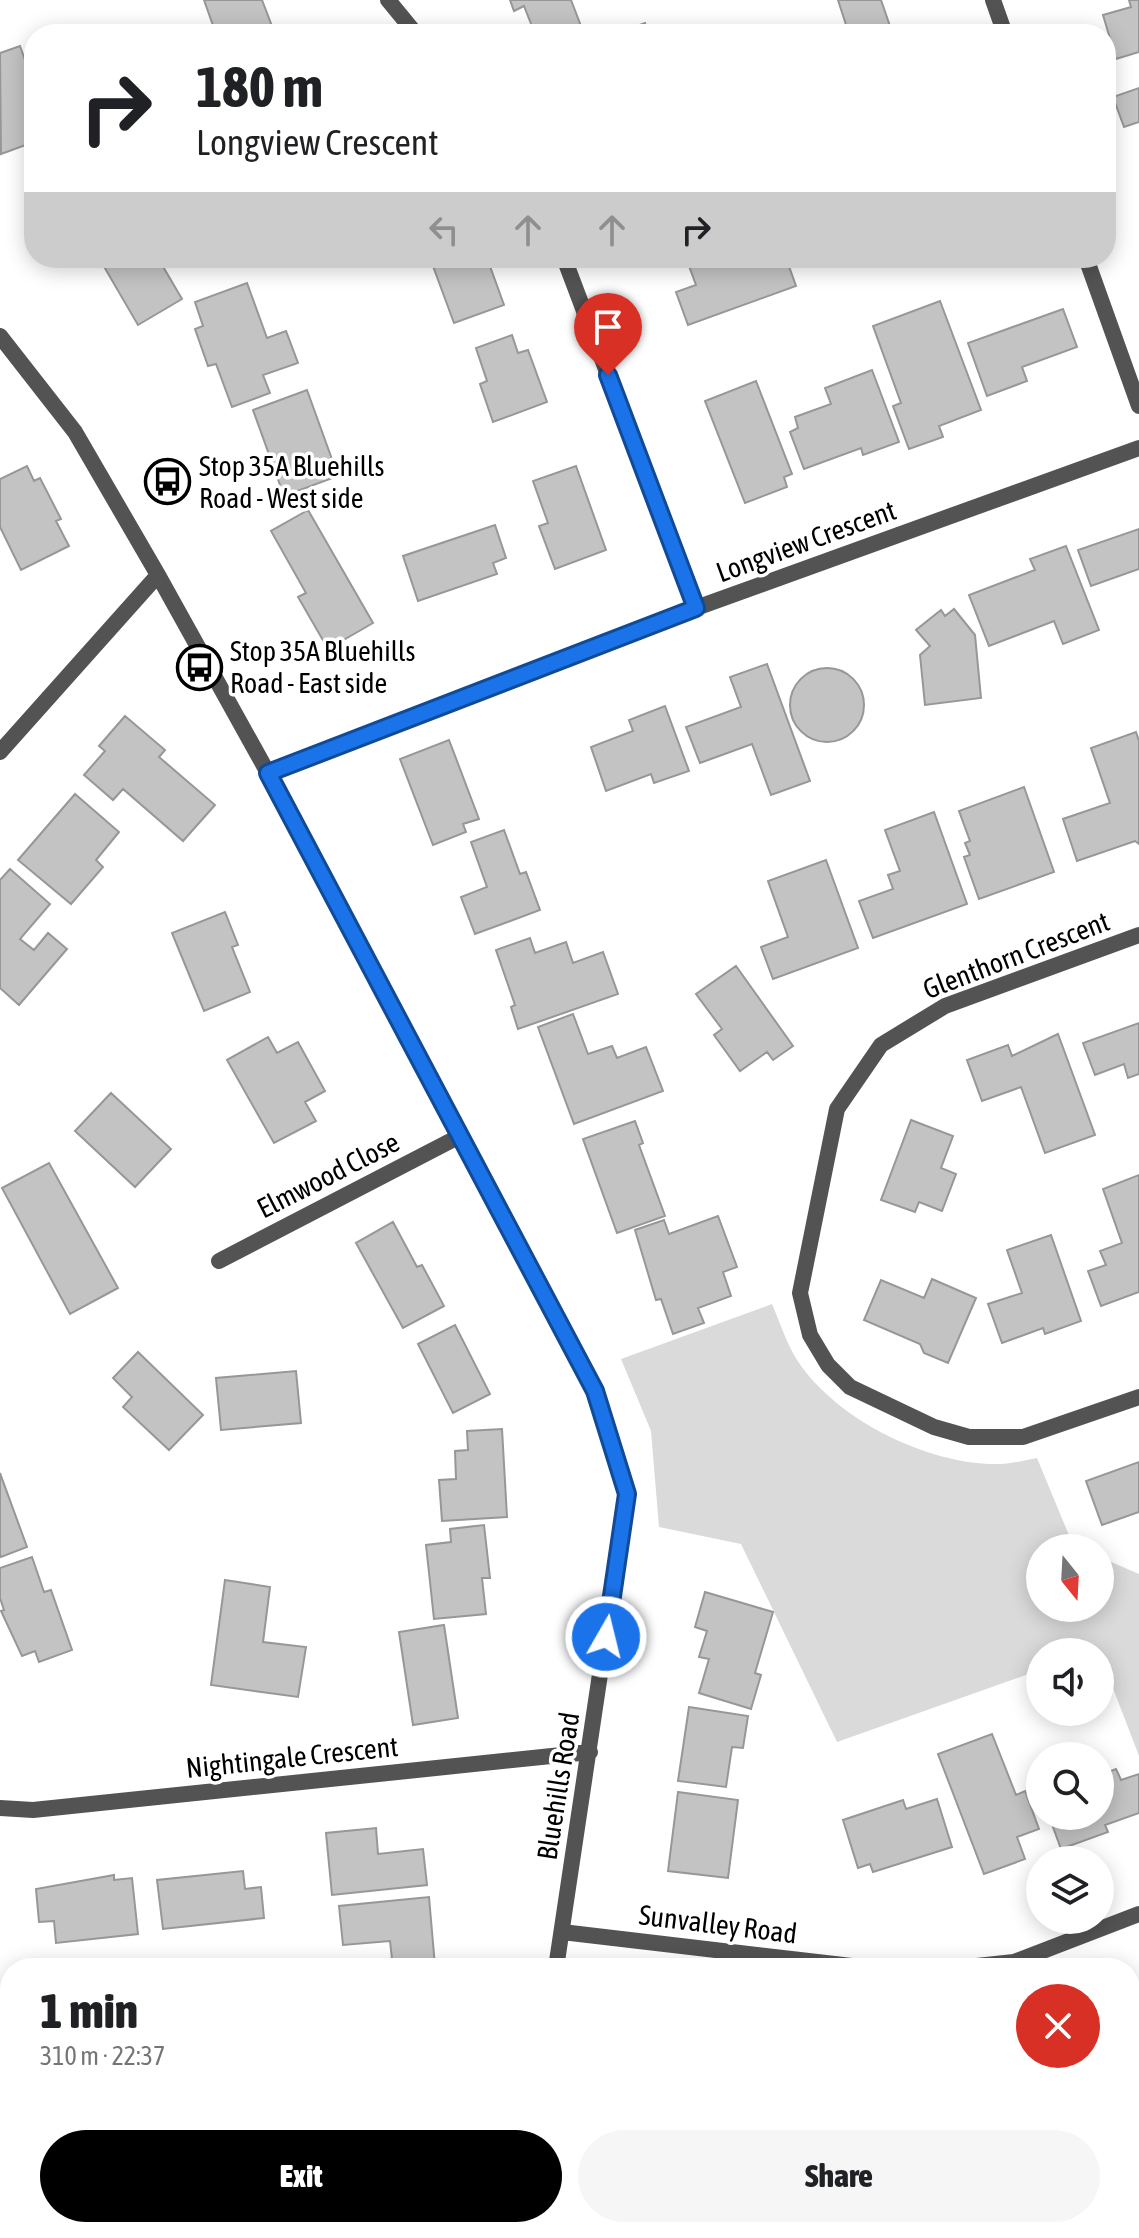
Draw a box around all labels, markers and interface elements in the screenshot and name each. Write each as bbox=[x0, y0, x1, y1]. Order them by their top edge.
text: 180 m bbox=[196, 55, 323, 119]
icon: right bbox=[64, 56, 168, 160]
text: Longview Crescent bbox=[196, 121, 439, 163]
icon: left bbox=[422, 208, 466, 252]
icon: ahead bbox=[506, 208, 550, 252]
icon: ahead bbox=[590, 208, 634, 252]
icon: right bbox=[674, 208, 718, 252]
pin bbox=[574, 293, 642, 375]
icon: arrive bbox=[586, 305, 630, 349]
place label: Stop 35A Bluehills Road - West side bbox=[199, 450, 384, 514]
bus stop icon: Stop 35A Bluehills Road - West side bbox=[144, 458, 192, 506]
street label: Longview Crescent bbox=[712, 494, 900, 588]
place label: Stop 35A Bluehills Road - East side bbox=[230, 635, 415, 699]
bus stop icon: Stop 35A Bluehills Road - East side bbox=[175, 643, 223, 691]
street label: Glenthorn Crescent bbox=[918, 905, 1114, 1005]
street label: Elmwood Close bbox=[252, 1126, 404, 1224]
north arrow bbox=[1026, 1534, 1114, 1622]
map controls bbox=[1026, 1534, 1114, 1934]
position arrow bbox=[564, 1595, 648, 1679]
button: sound bbox=[1026, 1638, 1114, 1726]
street label: Bluehills Road bbox=[531, 1710, 585, 1862]
street label: Nightingale Crescent bbox=[184, 1730, 400, 1784]
button: search bbox=[1026, 1742, 1114, 1830]
button: layers bbox=[1026, 1846, 1114, 1934]
street label: Sunvalley Road bbox=[637, 1898, 799, 1950]
text: 1 min bbox=[40, 1983, 138, 2038]
button: close bbox=[1016, 1984, 1100, 2068]
text: 310 m · 22:37 bbox=[40, 2041, 165, 2071]
button: Exit bbox=[40, 2130, 562, 2222]
button: Share bbox=[578, 2130, 1100, 2222]

